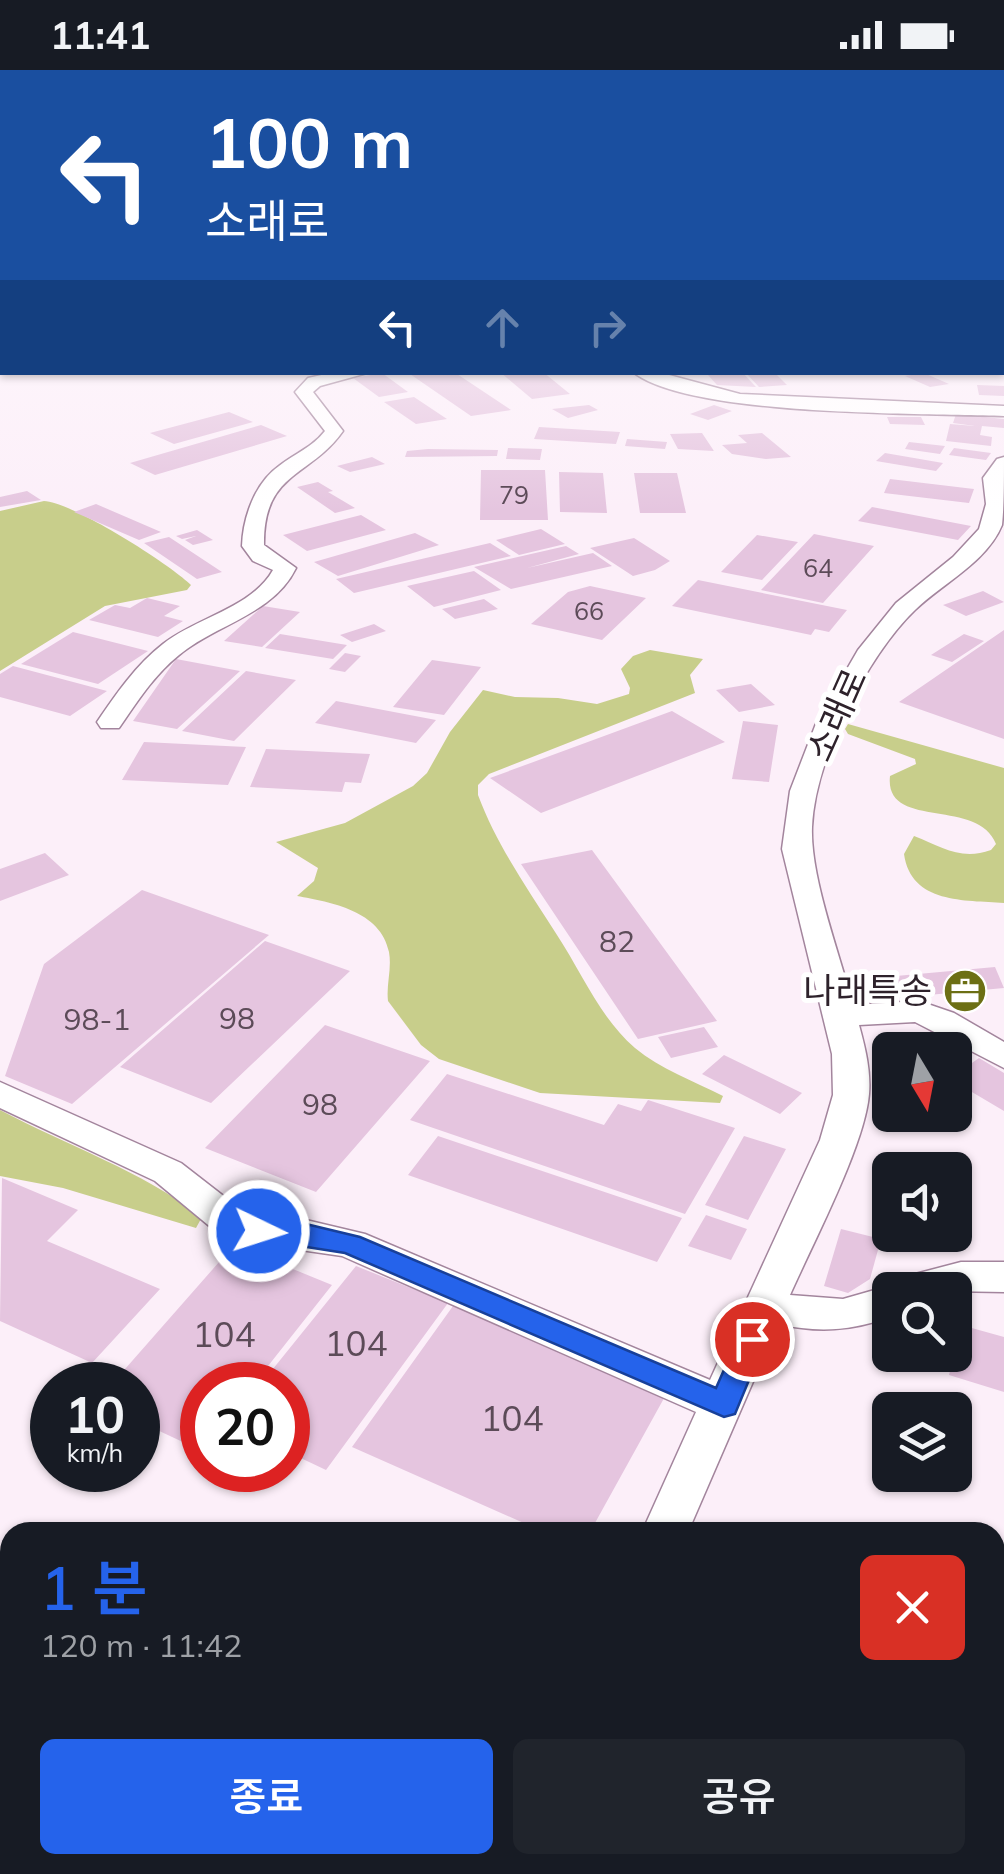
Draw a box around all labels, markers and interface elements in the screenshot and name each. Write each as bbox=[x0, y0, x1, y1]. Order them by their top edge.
text: 11:41 bbox=[50, 11, 151, 59]
text: 100 m bbox=[205, 98, 413, 186]
icon: left bbox=[40, 110, 170, 240]
text: 소래로 bbox=[205, 192, 329, 248]
icon: left bbox=[370, 300, 425, 355]
icon: ahead bbox=[475, 300, 530, 355]
icon: right bbox=[580, 300, 635, 355]
house number: 79 bbox=[499, 479, 529, 510]
house number: 64 bbox=[803, 552, 833, 583]
house number: 66 bbox=[574, 595, 604, 626]
street label: 소래로 bbox=[796, 662, 876, 768]
house number: 82 bbox=[599, 922, 635, 960]
place label: 나래특송 bbox=[803, 968, 932, 1012]
office icon: 나래특송 bbox=[942, 968, 988, 1014]
house number: 98 bbox=[219, 999, 255, 1037]
house number: 98-1 bbox=[64, 1000, 130, 1038]
north arrow bbox=[872, 1032, 972, 1132]
map controls bbox=[872, 1032, 972, 1492]
house number: 98 bbox=[302, 1085, 338, 1123]
button: sound bbox=[872, 1152, 972, 1252]
position arrow bbox=[207, 1179, 311, 1283]
button: search bbox=[872, 1272, 972, 1372]
pin bbox=[710, 1297, 795, 1382]
house number: 104 bbox=[192, 1312, 256, 1356]
icon: arrive bbox=[725, 1312, 780, 1367]
house number: 104 bbox=[324, 1321, 388, 1365]
speed limit sign: 20 bbox=[180, 1362, 310, 1492]
text: 10 bbox=[65, 1383, 125, 1446]
button: layers bbox=[872, 1392, 972, 1492]
house number: 104 bbox=[480, 1396, 544, 1440]
text: km/h bbox=[67, 1437, 123, 1468]
text: 1 분 bbox=[40, 1550, 147, 1625]
button: close bbox=[860, 1555, 965, 1660]
text: 120 m · 11:42 bbox=[40, 1625, 242, 1665]
button: 종료 bbox=[40, 1739, 493, 1854]
button: 공유 bbox=[513, 1739, 965, 1854]

